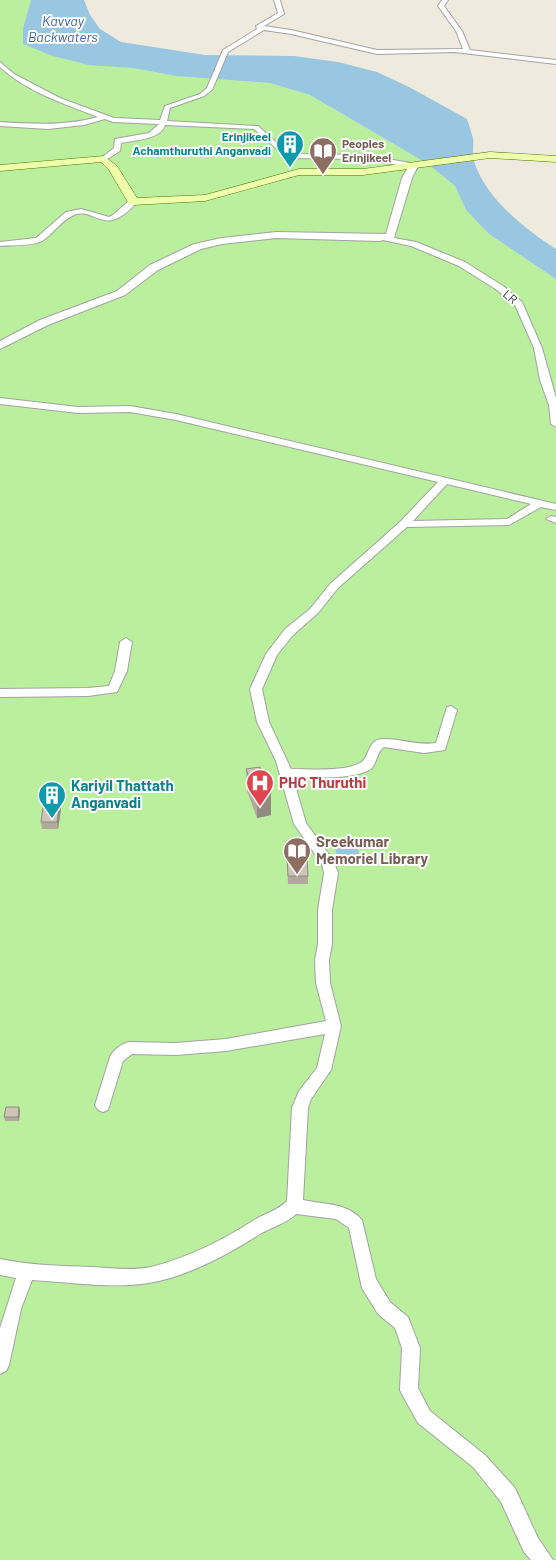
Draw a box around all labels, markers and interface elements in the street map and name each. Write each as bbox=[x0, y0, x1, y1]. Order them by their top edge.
water label: Kavvay Backwaters bbox=[28, 12, 98, 45]
place label: Erinjikeel Achamthuruthi Anganvadi bbox=[132, 129, 271, 157]
building icon: Erinjikeel Achamthuruthi Anganvadi bbox=[275, 129, 305, 168]
library icon: Peoples Erinjikeel bbox=[308, 136, 338, 175]
place label: Peoples Erinjikeel bbox=[342, 136, 391, 164]
street label: LR bbox=[501, 286, 521, 306]
hospital icon: PHC Thuruthi bbox=[245, 768, 275, 807]
place label: PHC Thuruthi bbox=[279, 773, 366, 791]
place label: Kariyil Thattath Anganvadi bbox=[71, 776, 174, 811]
building icon: Kariyil Thattath Anganvadi bbox=[37, 780, 67, 819]
place label: Sreekumar Memoriel Library bbox=[316, 832, 429, 867]
library icon: Sreekumar Memoriel Library bbox=[282, 836, 312, 875]

